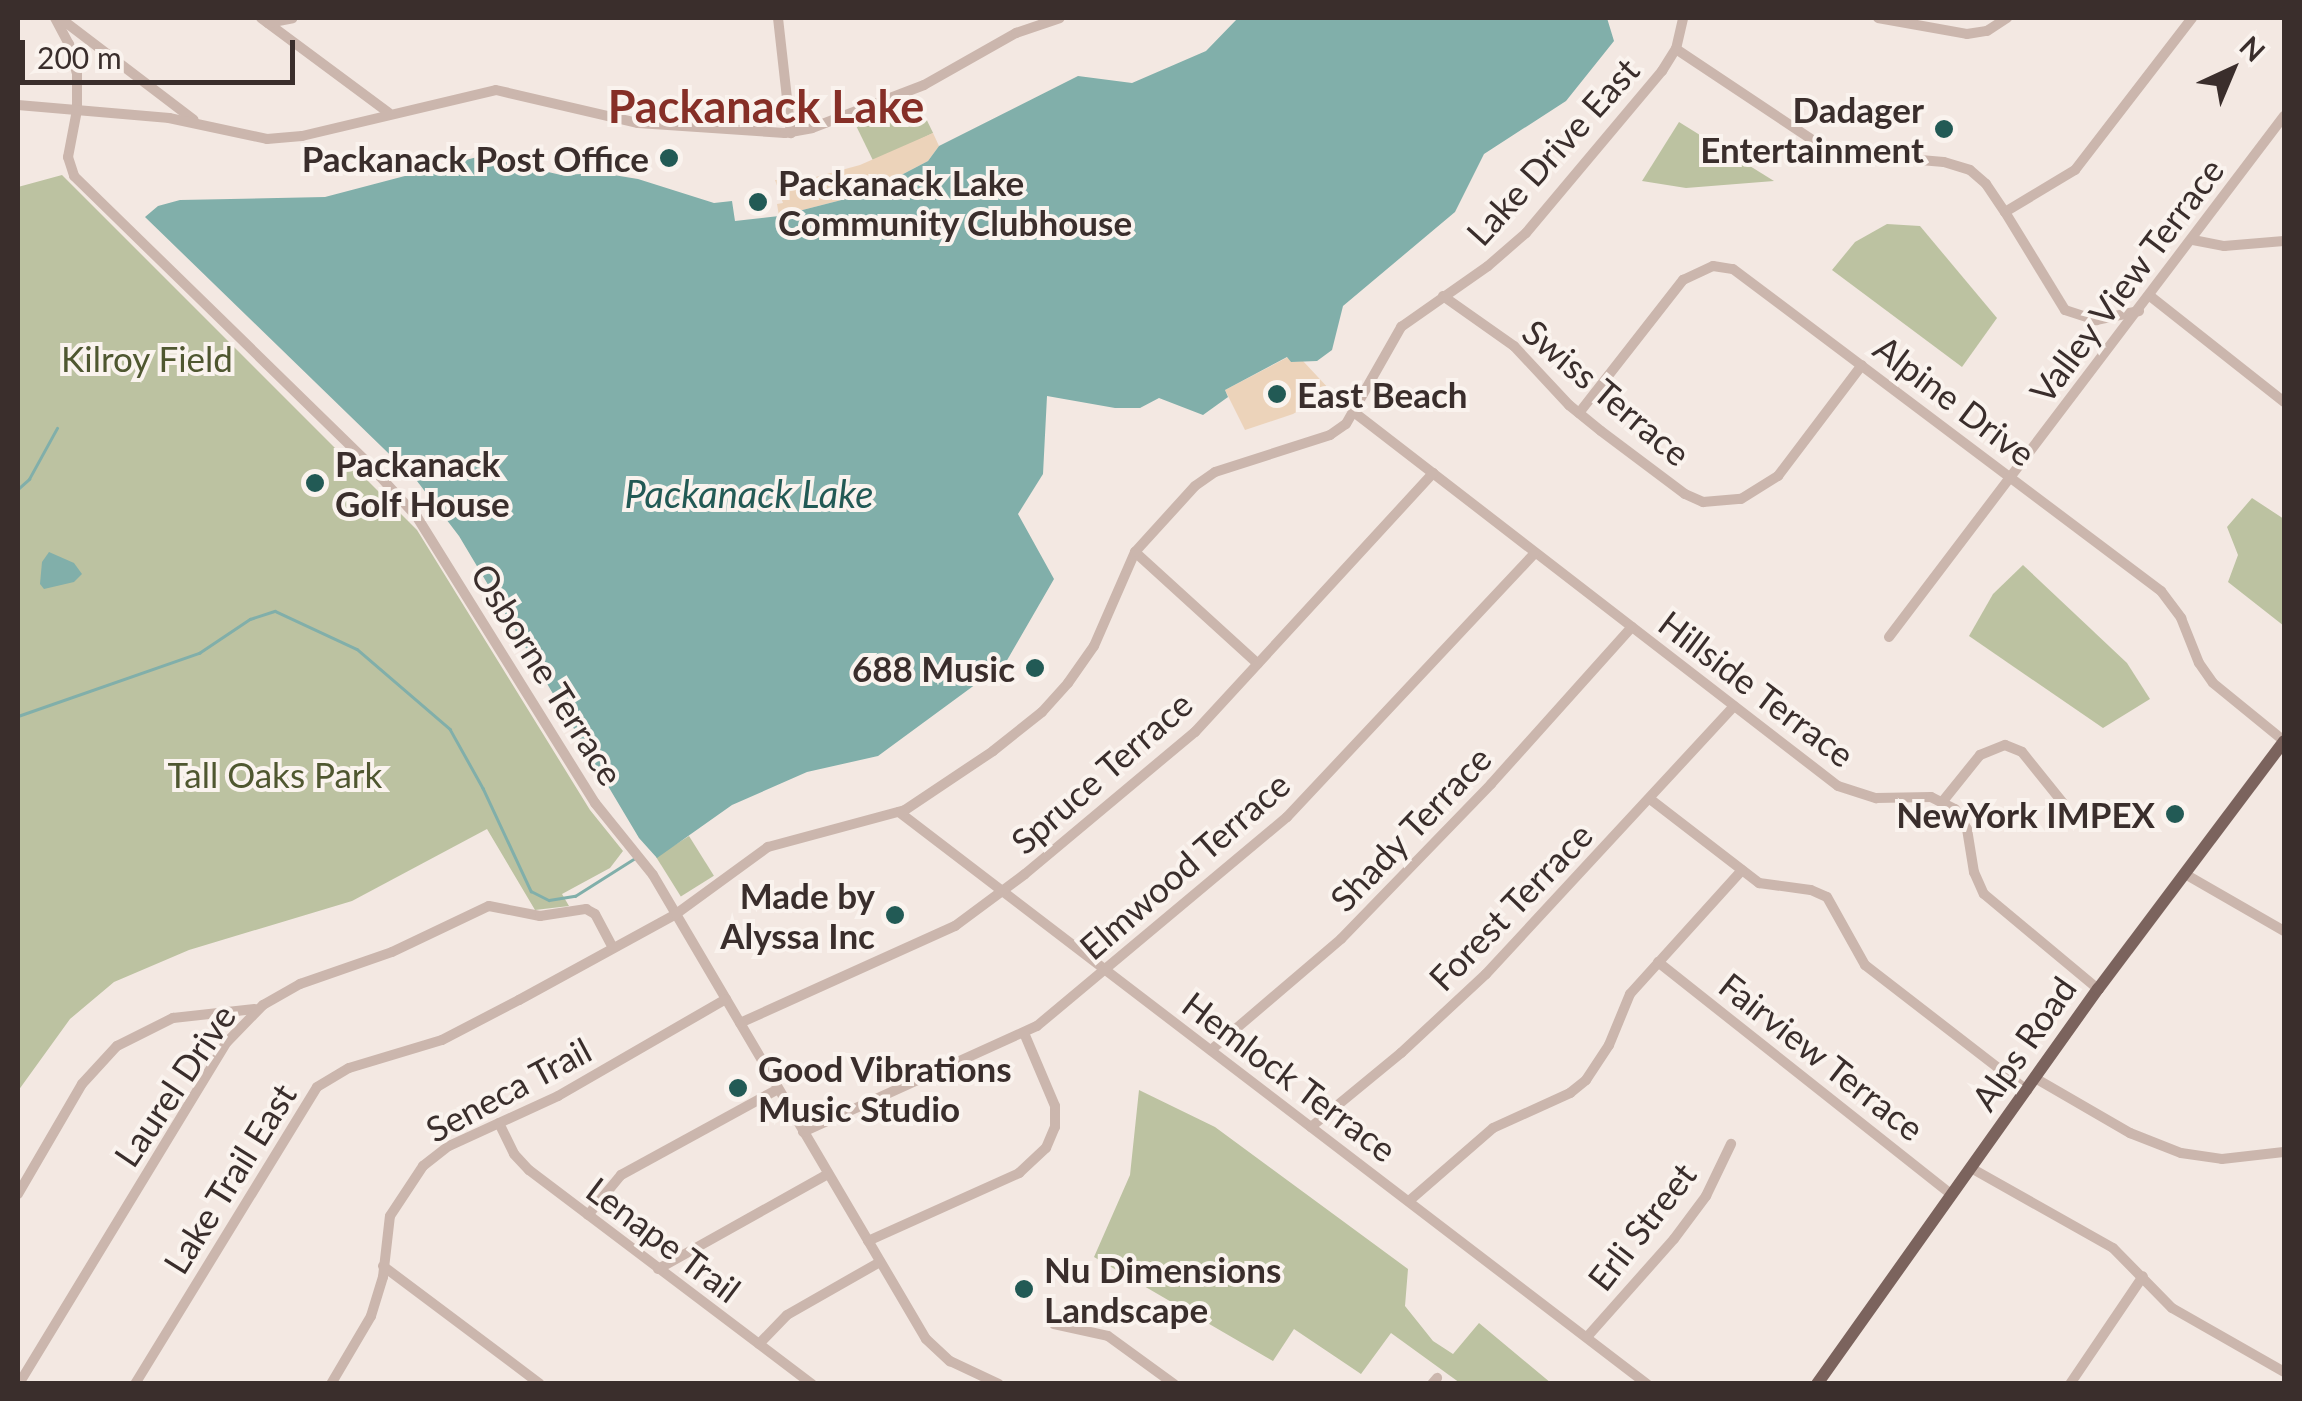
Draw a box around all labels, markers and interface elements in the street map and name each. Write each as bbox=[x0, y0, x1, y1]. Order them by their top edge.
scale bar bbox=[25, 20, 300, 82]
north arrow bbox=[2182, 20, 2282, 120]
text: N bbox=[2233, 29, 2272, 68]
text: 200 m bbox=[37, 39, 122, 75]
street label: Lake Drive East bbox=[1457, 49, 1647, 253]
district label: Packanack Lake bbox=[608, 80, 924, 134]
place label: Dadager Entertainment bbox=[1700, 88, 1924, 170]
marker: Dadager Entertainment bbox=[1933, 118, 1955, 140]
place label: Packanack Post Office bbox=[302, 137, 649, 179]
marker: Packanack Post Office bbox=[658, 147, 680, 169]
street label: Valley View Terrace bbox=[2019, 148, 2233, 412]
place label: Packanack Lake Community Clubhouse bbox=[778, 161, 1133, 243]
marker: Packanack Lake Community Clubhouse bbox=[747, 191, 769, 213]
street label: Swiss Terrace bbox=[1515, 310, 1699, 474]
street label: Alpine Drive bbox=[1866, 326, 2044, 474]
park label: Kilroy Field bbox=[61, 337, 233, 379]
place label: East Beach bbox=[1297, 373, 1468, 415]
marker: East Beach bbox=[1266, 383, 1288, 405]
place label: Packanack Golf House bbox=[335, 442, 510, 524]
water label: Packanack Lake bbox=[625, 471, 873, 517]
marker: Packanack Golf House bbox=[304, 472, 326, 494]
street label: Osborne Terrace bbox=[463, 555, 633, 793]
street label: Hillside Terrace bbox=[1651, 601, 1863, 775]
place label: 688 Music bbox=[852, 647, 1015, 689]
marker: 688 Music bbox=[1024, 657, 1046, 679]
street label: Spruce Terrace bbox=[1002, 682, 1200, 862]
street label: Shady Terrace bbox=[1320, 736, 1500, 920]
park label: Tall Oaks Park bbox=[168, 753, 382, 795]
street label: Elmwood Terrace bbox=[1070, 762, 1298, 968]
place label: NewYork IMPEX bbox=[1896, 793, 2155, 835]
marker: NewYork IMPEX bbox=[2164, 803, 2186, 825]
street label: Forest Terrace bbox=[1419, 813, 1601, 999]
place label: Made by Alyssa Inc bbox=[720, 874, 875, 956]
marker: Made by Alyssa Inc bbox=[884, 904, 906, 926]
street label: Fairview Terrace bbox=[1711, 963, 1933, 1149]
street label: Alps Road bbox=[1962, 968, 2084, 1118]
street label: Hemlock Terrace bbox=[1175, 982, 1405, 1170]
street label: Laurel Drive bbox=[105, 996, 243, 1174]
street label: Seneca Trail bbox=[418, 1028, 598, 1150]
place label: Good Vibrations Music Studio bbox=[758, 1047, 1013, 1129]
street label: Lake Trail East bbox=[154, 1075, 304, 1281]
marker: Good Vibrations Music Studio bbox=[727, 1077, 749, 1099]
street label: Erli Street bbox=[1578, 1154, 1704, 1298]
street label: Lenape Trail bbox=[578, 1167, 750, 1311]
place label: Nu Dimensions Landscape bbox=[1044, 1248, 1281, 1330]
marker: Nu Dimensions Landscape bbox=[1013, 1278, 1035, 1300]

